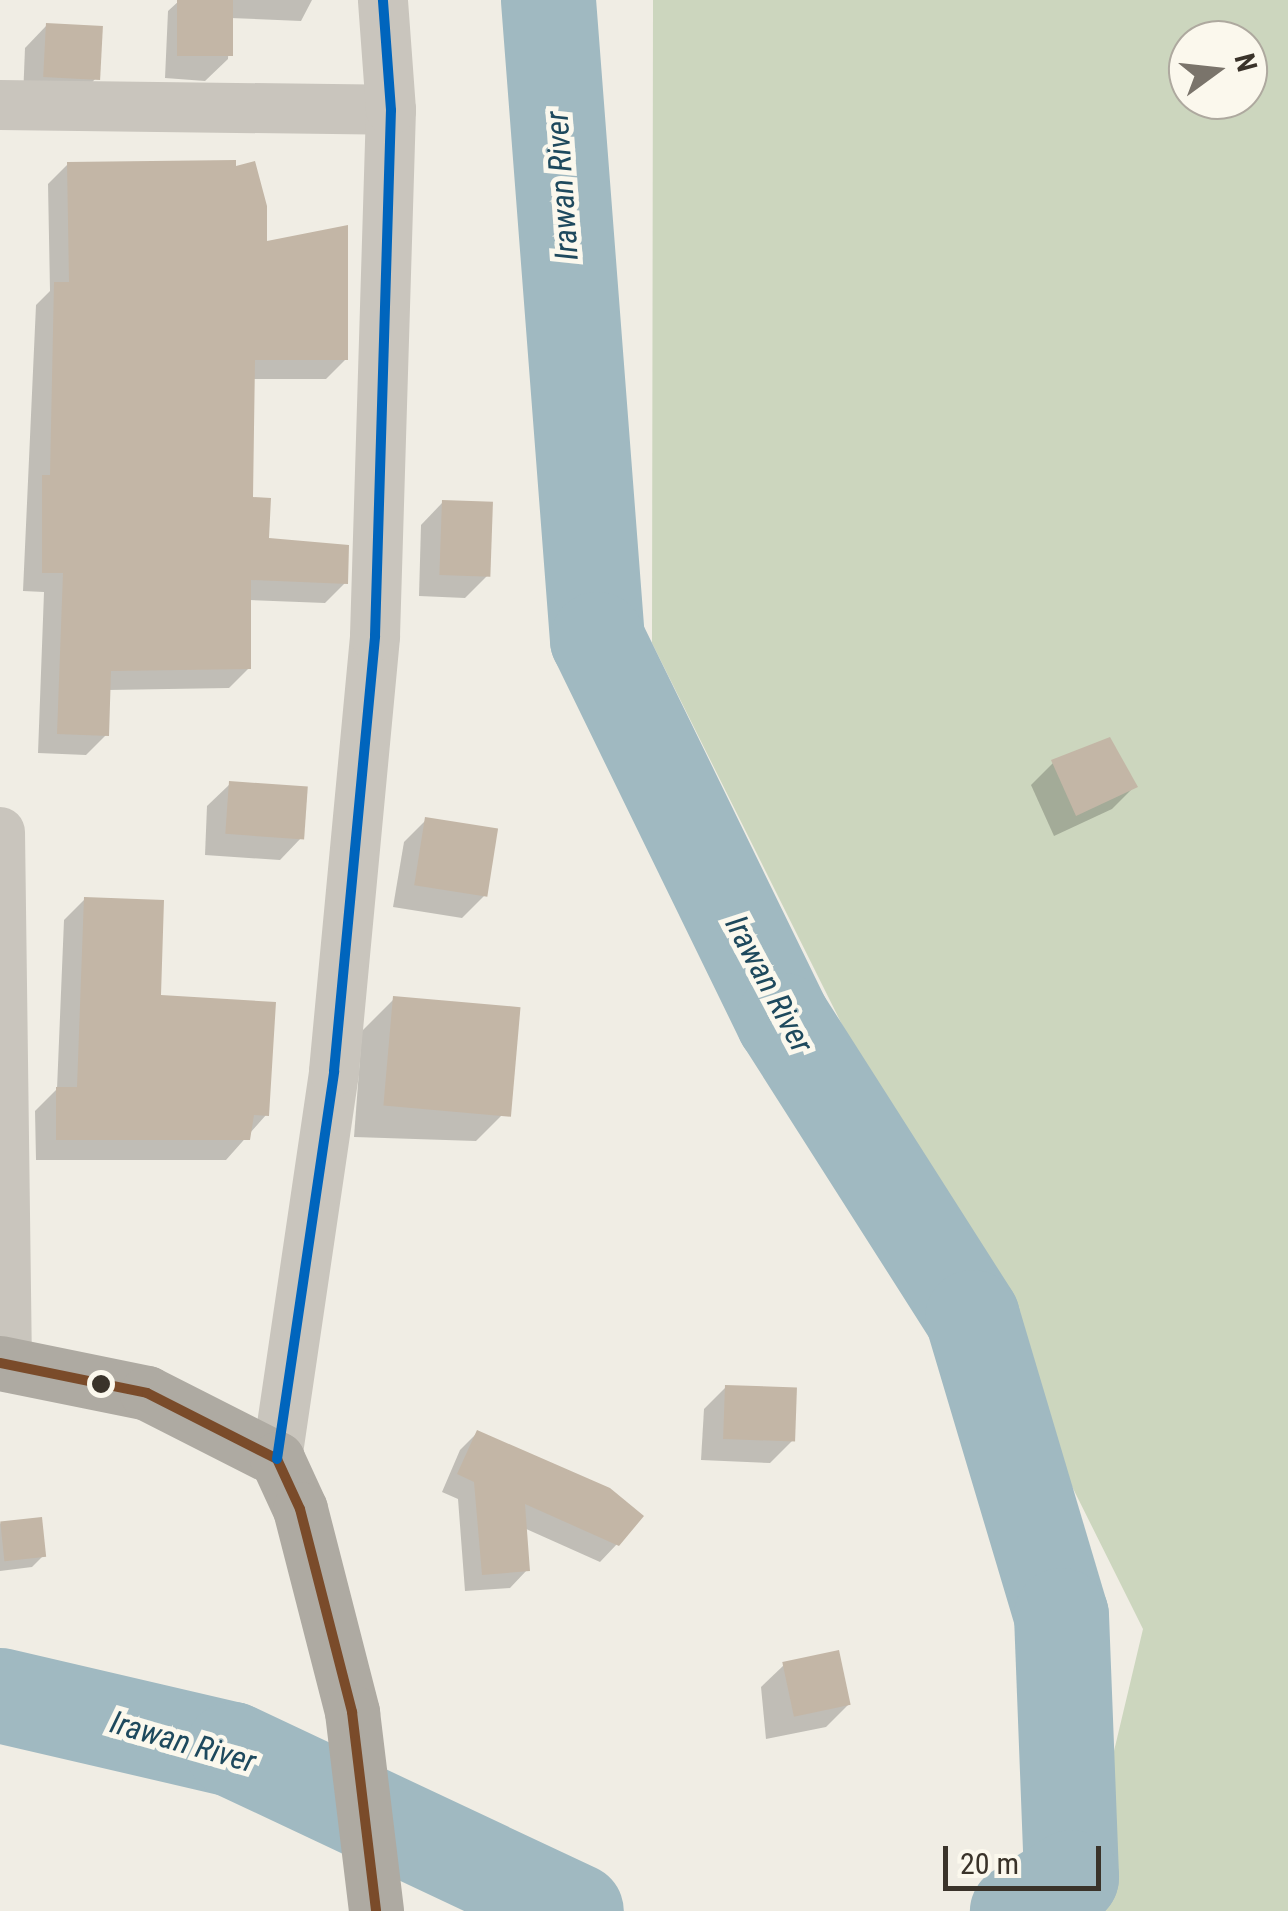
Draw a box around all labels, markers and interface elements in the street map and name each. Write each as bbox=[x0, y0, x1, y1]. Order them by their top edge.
north arrow bbox=[1168, 20, 1268, 120]
text: N bbox=[1227, 50, 1264, 75]
water label: Irawan River bbox=[538, 110, 586, 262]
water label: Irawan River bbox=[717, 909, 821, 1059]
unlabelled marker bbox=[91, 1374, 111, 1394]
water label: Irawan River bbox=[106, 1703, 260, 1781]
scale bar bbox=[948, 1826, 1106, 1888]
text: 20 m bbox=[960, 1846, 1019, 1881]

